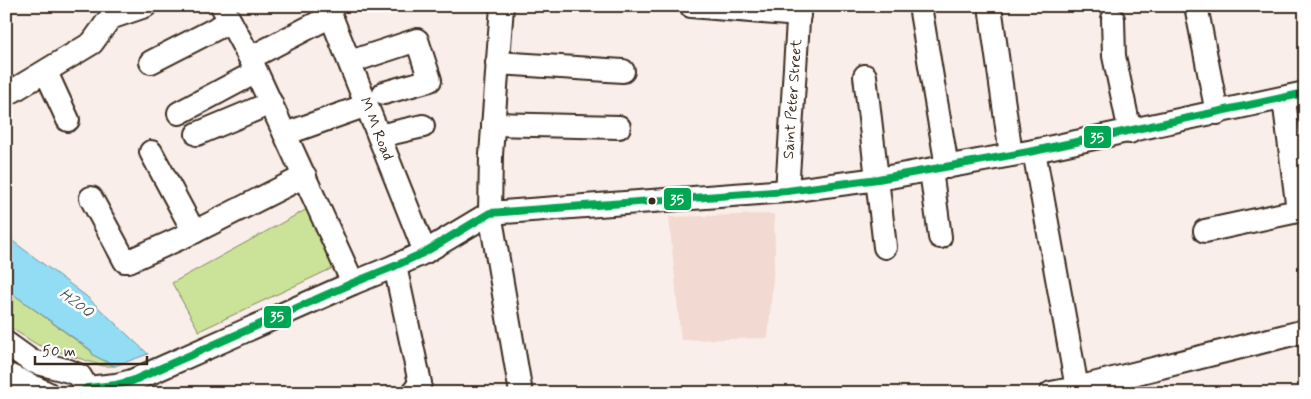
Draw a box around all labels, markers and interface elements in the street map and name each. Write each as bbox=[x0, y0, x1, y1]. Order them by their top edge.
street label: Saint Peter Street bbox=[779, 38, 807, 160]
street label: M M Road bbox=[354, 95, 398, 164]
line badge: 35 bbox=[1083, 125, 1112, 149]
text: 35 bbox=[1090, 129, 1104, 147]
line badge: 35 bbox=[663, 187, 692, 211]
text: 35 bbox=[670, 191, 684, 209]
unlabelled marker bbox=[647, 196, 657, 206]
water label: H200 bbox=[55, 283, 98, 323]
line badge: 35 bbox=[263, 305, 292, 329]
text: 35 bbox=[270, 308, 284, 326]
scale bar bbox=[35, 334, 148, 366]
text: 50 m bbox=[42, 342, 76, 362]

